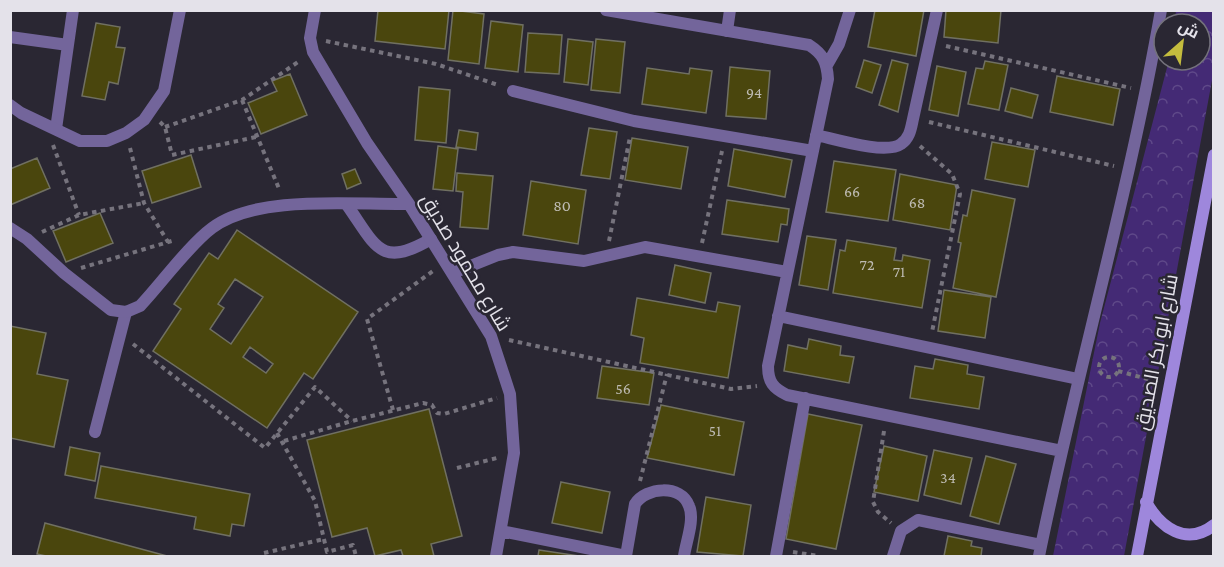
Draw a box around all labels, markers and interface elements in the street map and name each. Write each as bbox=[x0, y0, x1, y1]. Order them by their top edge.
north arrow bbox=[1152, 12, 1212, 72]
text: ش bbox=[1175, 17, 1202, 42]
house number: 94 bbox=[746, 84, 762, 101]
house number: 66 bbox=[844, 183, 860, 200]
street label: شارع محمود صديق bbox=[414, 189, 516, 336]
house number: 68 bbox=[909, 194, 925, 211]
house number: 80 bbox=[553, 197, 571, 214]
house number: 72 bbox=[860, 256, 875, 273]
house number: 71 bbox=[893, 263, 905, 280]
street label: شارع ابو بكر الصديق bbox=[1130, 272, 1185, 433]
house number: 56 bbox=[615, 380, 631, 397]
house number: 51 bbox=[709, 422, 721, 439]
house number: 34 bbox=[940, 469, 956, 486]

